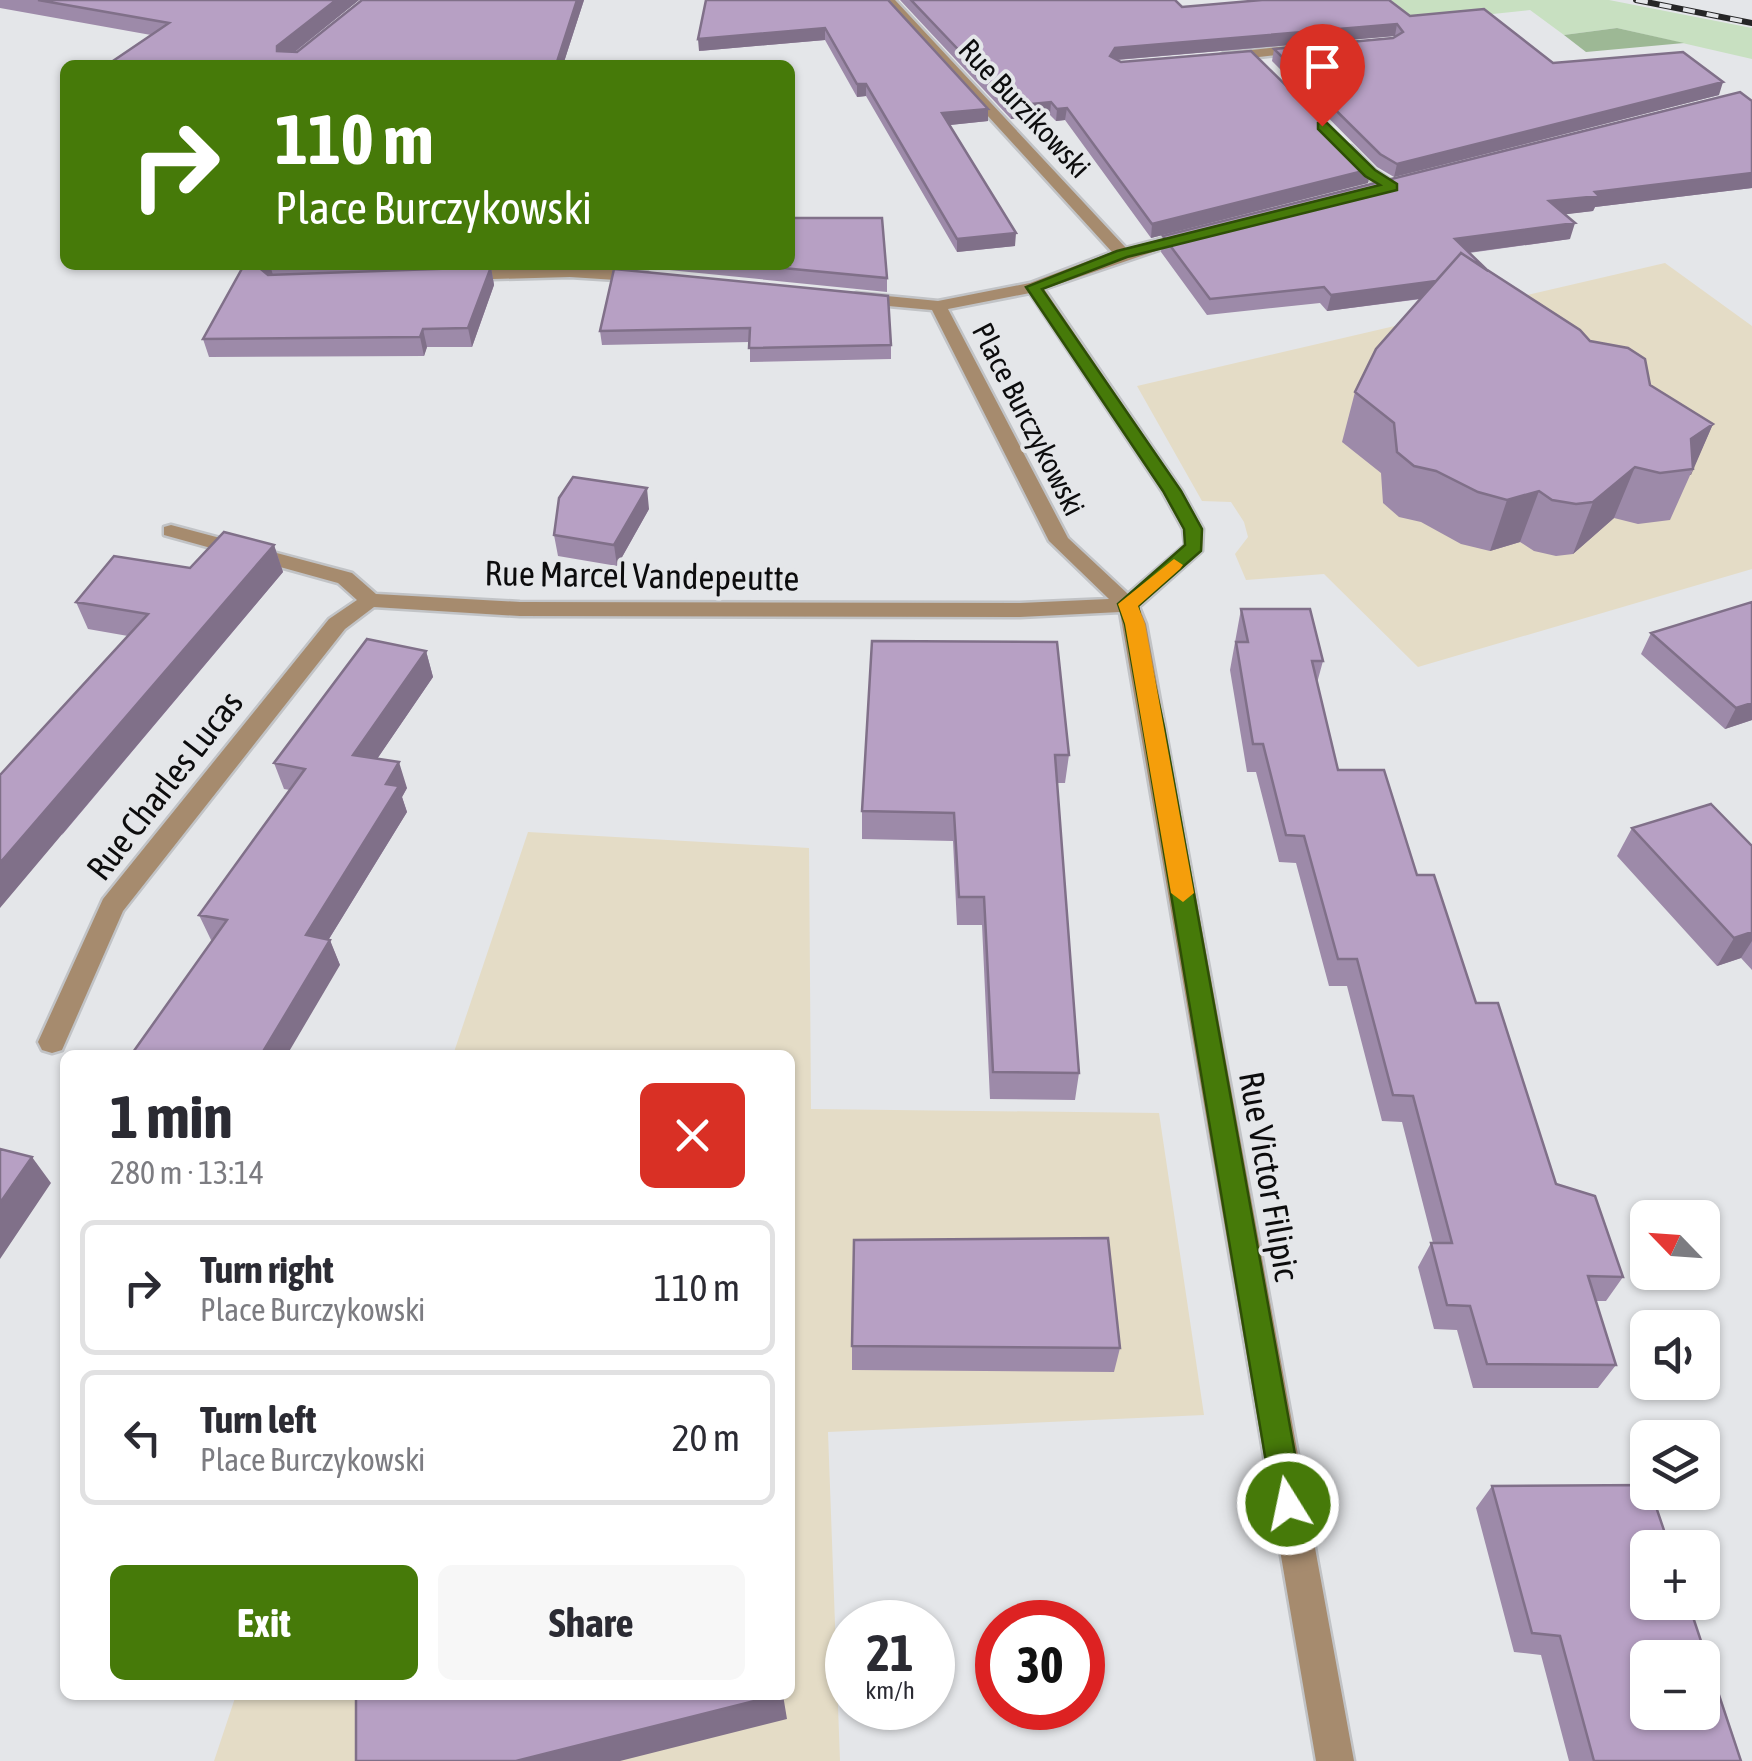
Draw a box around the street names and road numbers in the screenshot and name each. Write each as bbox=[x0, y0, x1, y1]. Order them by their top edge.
street label: Rue Burzikowski bbox=[952, 32, 1098, 184]
street label: Place Burczykowski bbox=[966, 317, 1092, 521]
street label: Rue Marcel Vandepeutte bbox=[484, 552, 800, 598]
street label: Rue Charles Lucas bbox=[78, 683, 250, 887]
street label: Rue Victor Filipic bbox=[1232, 1068, 1308, 1284]

